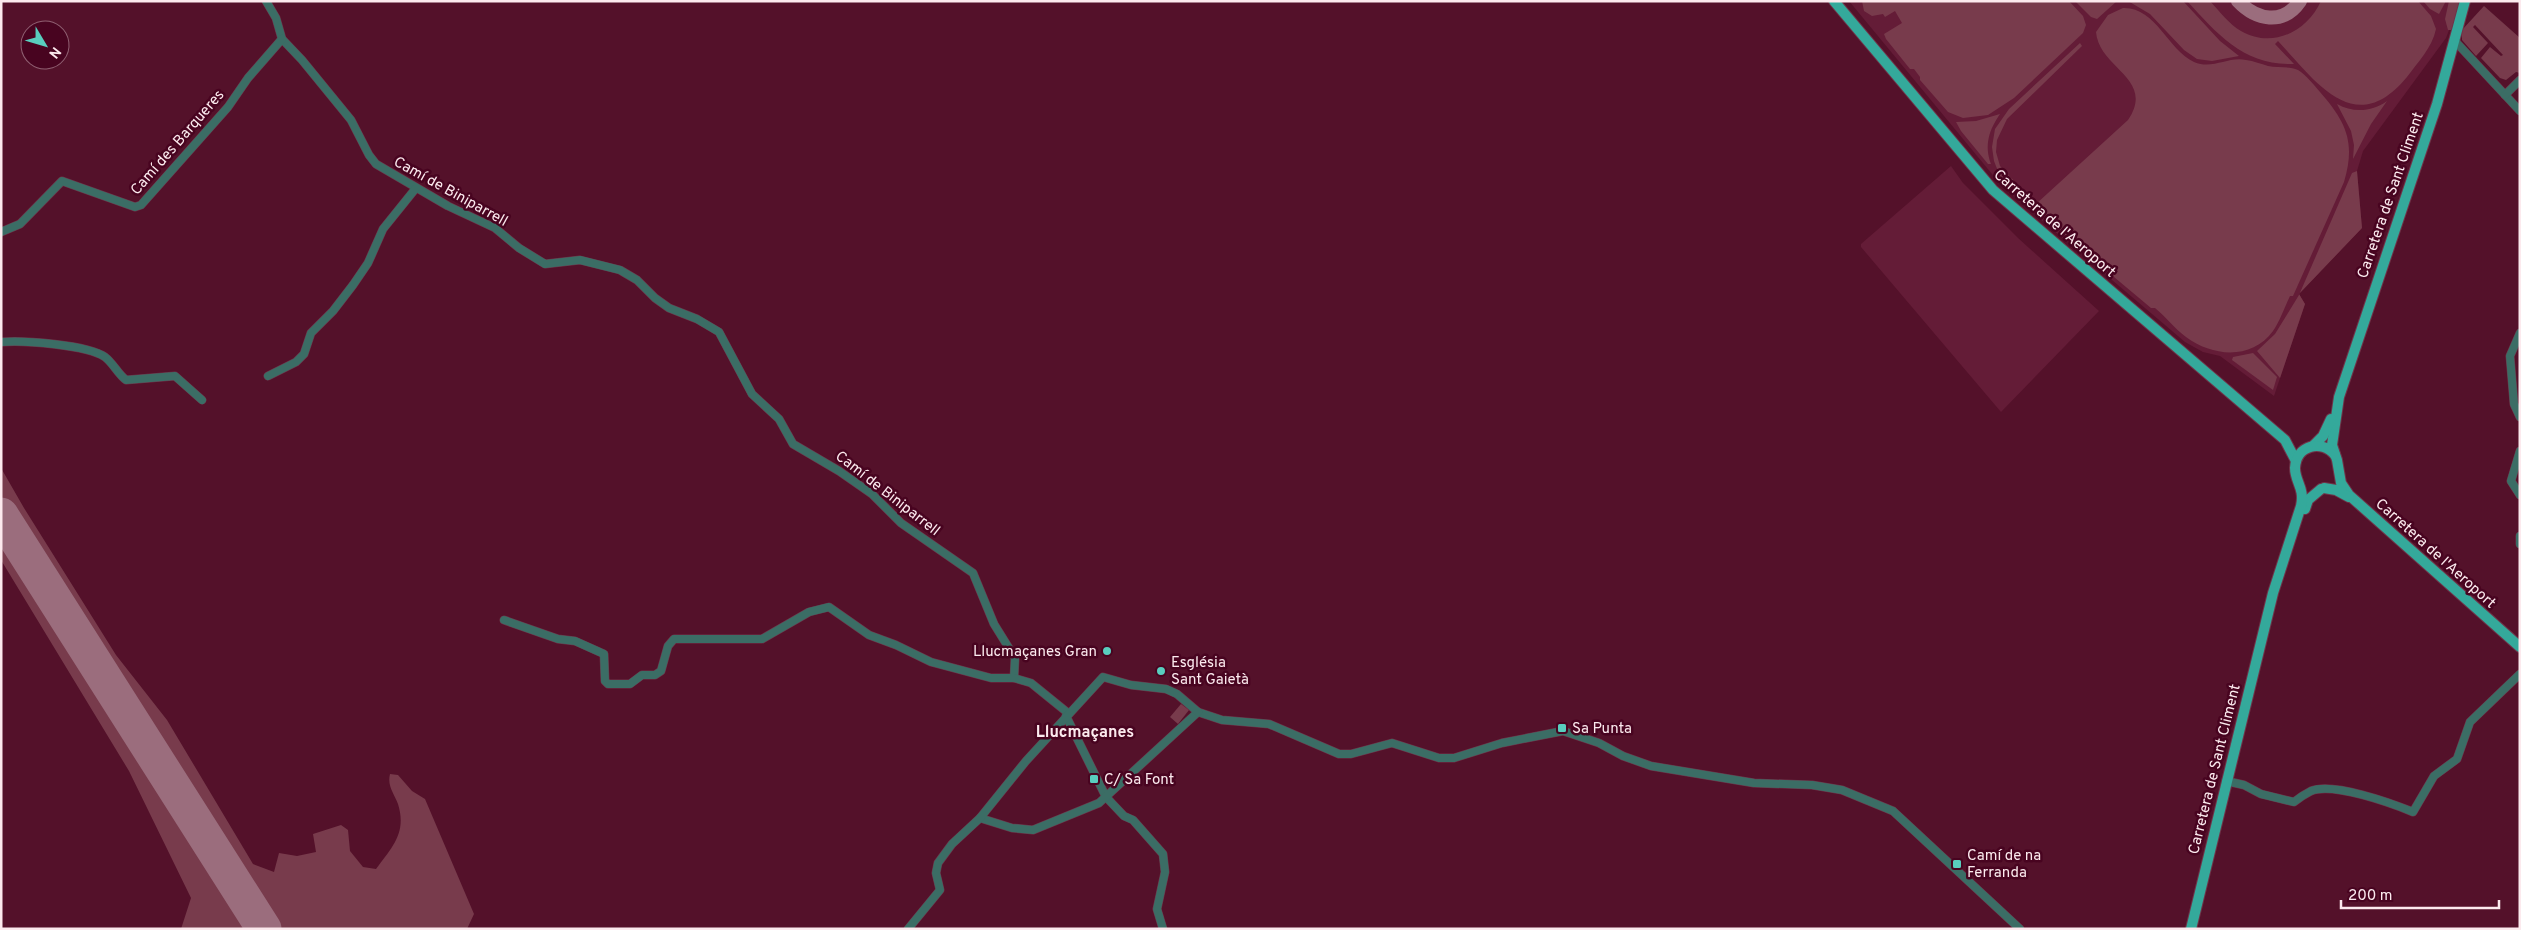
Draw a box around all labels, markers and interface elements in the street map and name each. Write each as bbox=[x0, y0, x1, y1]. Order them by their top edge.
north arrow bbox=[20, 20, 70, 70]
text: N bbox=[44, 43, 64, 61]
street label: Camí des Barqueres bbox=[127, 86, 229, 200]
street label: Carretera de Sant Climent bbox=[2354, 110, 2429, 281]
street label: Camí de Biniparrell bbox=[390, 153, 511, 232]
street label: Carretera de l'Aeroport bbox=[1989, 166, 2119, 282]
street label: Camí de Biniparrell bbox=[831, 447, 943, 541]
street label: Carretera de l'Aeroport bbox=[2371, 495, 2499, 613]
place label: Llucmaçanes Gran bbox=[973, 643, 1097, 662]
marker: Llucmaçanes Gran bbox=[1101, 645, 1113, 657]
place label: Església Sant Gaietà bbox=[1171, 654, 1249, 690]
marker: Església Sant Gaietà bbox=[1155, 665, 1167, 677]
street label: Carretera de Sant Climent bbox=[2185, 682, 2246, 856]
place label: Sa Punta bbox=[1572, 720, 1632, 739]
marker: Sa Punta bbox=[1556, 722, 1568, 734]
district label: Llucmaçanes bbox=[1036, 723, 1134, 743]
place label: C/ Sa Font bbox=[1104, 771, 1174, 790]
marker: C/ Sa Font bbox=[1088, 773, 1100, 785]
place label: Camí de na Ferranda bbox=[1967, 847, 2041, 883]
marker: Camí de na Ferranda bbox=[1951, 858, 1963, 870]
scale bar bbox=[2341, 878, 2498, 910]
text: 200 m bbox=[2348, 887, 2393, 906]

